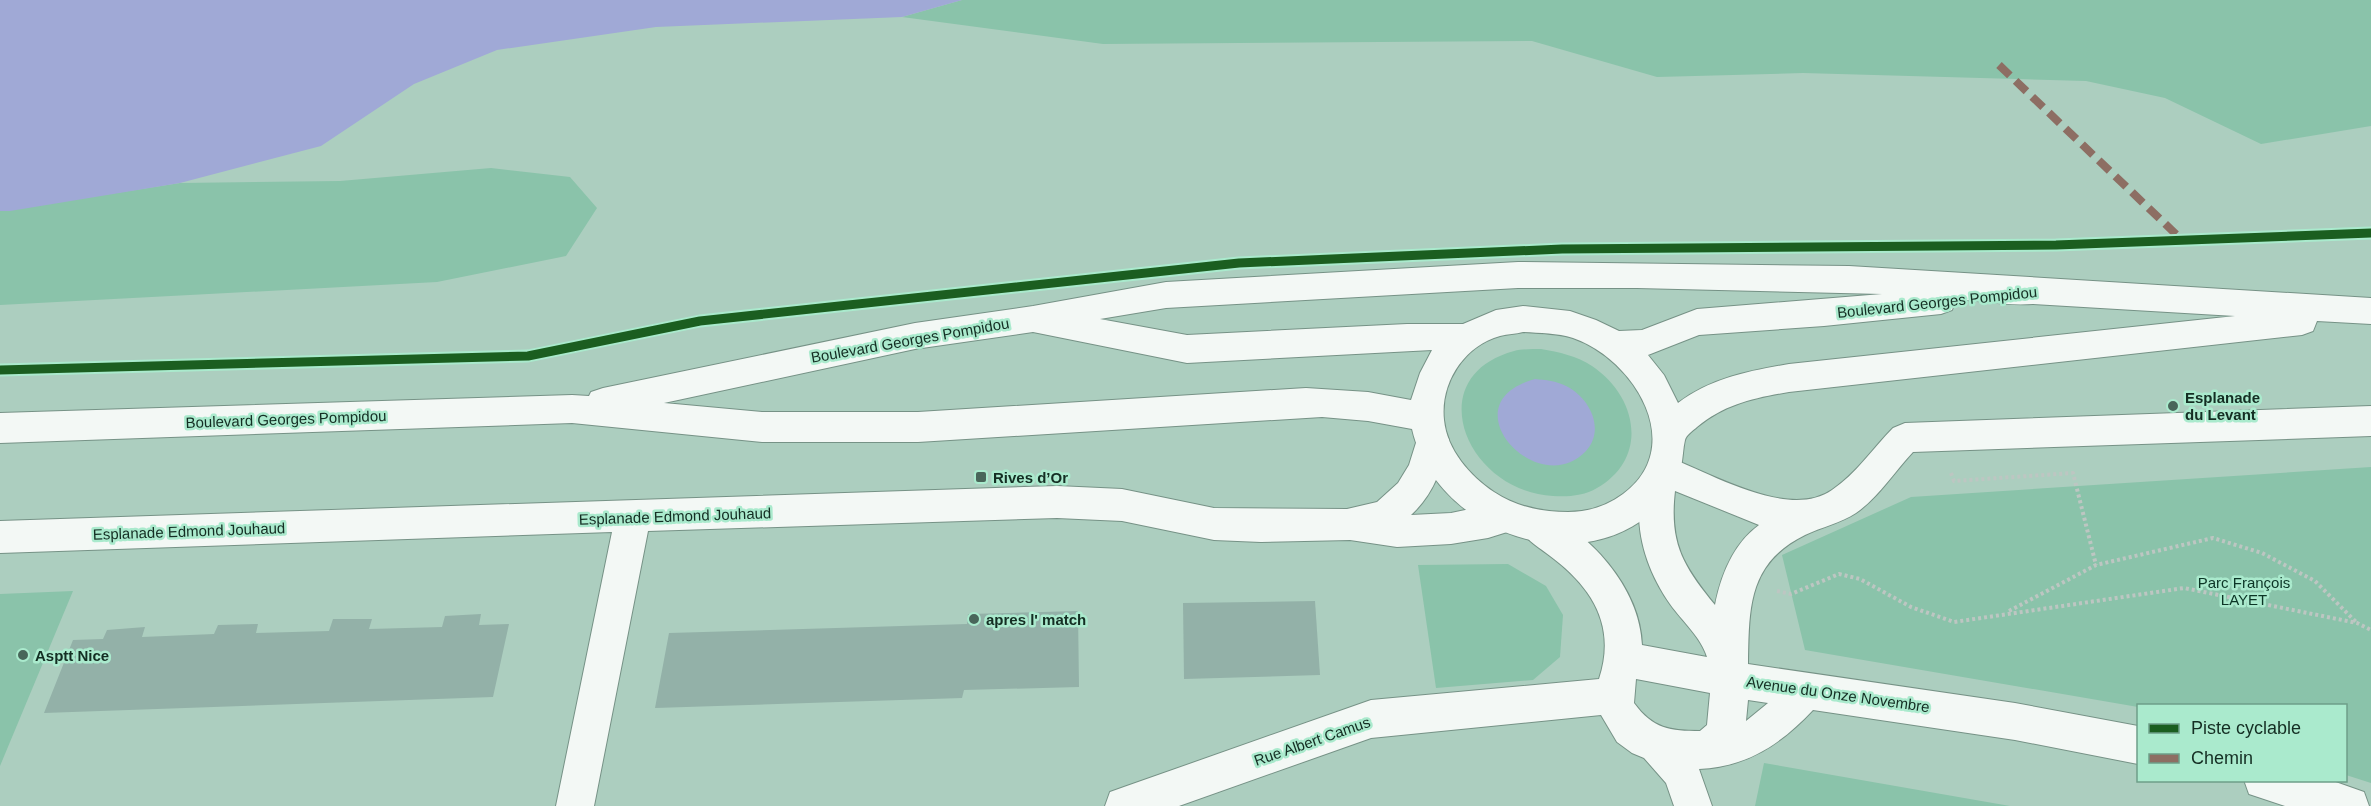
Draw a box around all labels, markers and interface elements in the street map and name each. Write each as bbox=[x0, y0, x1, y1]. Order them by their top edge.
street label: Boulevard Georges Pompidou bbox=[1836, 283, 2038, 321]
street label: Boulevard Georges Pompidou bbox=[810, 314, 1010, 366]
place label: Esplanade du Levant bbox=[2185, 389, 2260, 423]
marker: Esplanade du Levant bbox=[2166, 399, 2180, 413]
street label: Boulevard Georges Pompidou bbox=[185, 407, 387, 431]
place label: Rives d’Or bbox=[993, 469, 1068, 486]
marker: Rives d’Or bbox=[974, 470, 988, 484]
street label: Esplanade Edmond Jouhaud bbox=[578, 504, 772, 528]
street label: Esplanade Edmond Jouhaud bbox=[92, 519, 286, 543]
park label: Parc François LAYET bbox=[2198, 574, 2290, 608]
place label: apres l' match bbox=[986, 611, 1086, 628]
marker: apres l' match bbox=[967, 612, 981, 626]
place label: Asptt Nice bbox=[35, 647, 109, 664]
marker: Asptt Nice bbox=[16, 648, 30, 662]
street label: Avenue du Onze Novembre bbox=[1745, 673, 1931, 715]
legend bbox=[2137, 704, 2347, 782]
street label: Rue Albert Camus bbox=[1252, 713, 1372, 769]
text: Piste cyclable bbox=[2191, 718, 2301, 738]
text: Chemin bbox=[2191, 748, 2253, 768]

